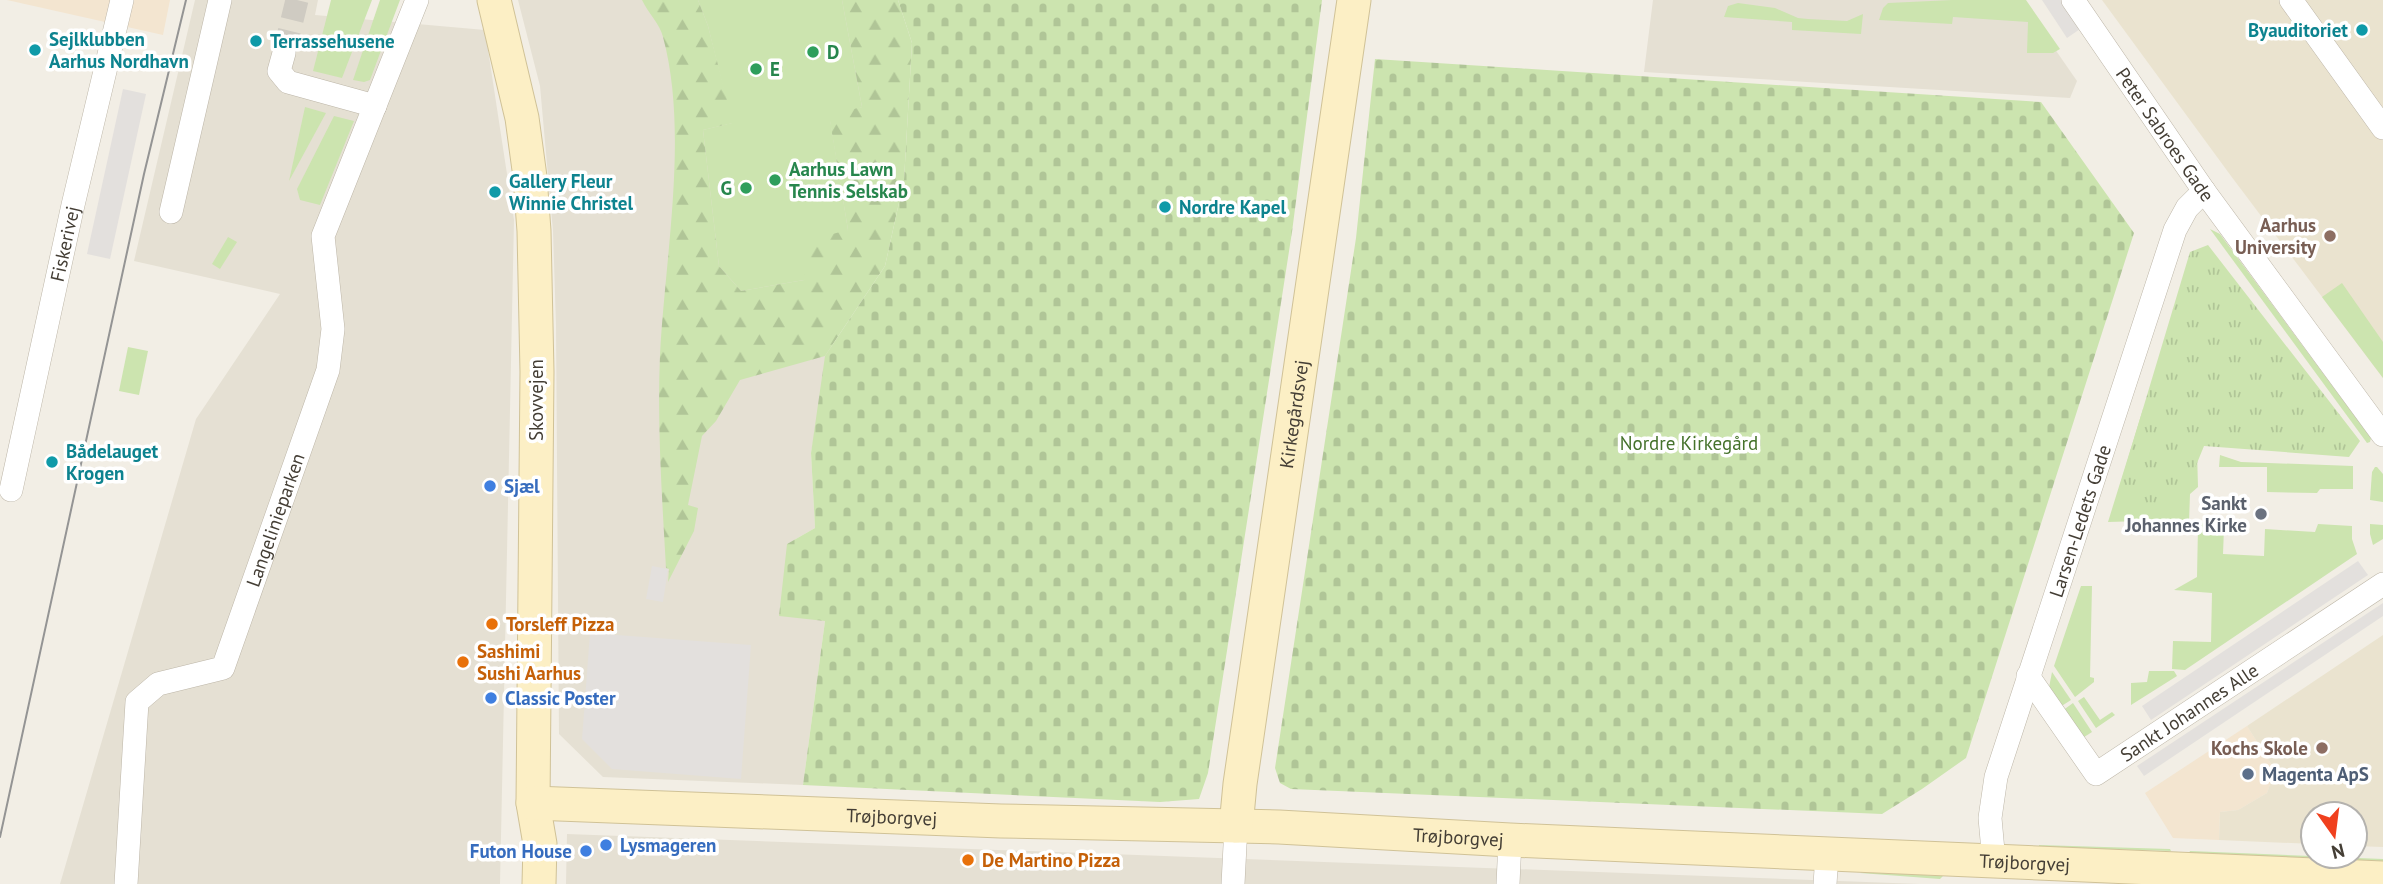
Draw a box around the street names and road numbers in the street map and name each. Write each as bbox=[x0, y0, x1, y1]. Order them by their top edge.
street label: Peter Sabroes Gade bbox=[2111, 63, 2220, 206]
street label: Fiskerivej bbox=[45, 204, 84, 284]
street label: Kirkegårdsvej bbox=[1274, 358, 1314, 470]
street label: Skovvejen bbox=[524, 359, 548, 441]
street label: Larsen-Ledets Gade bbox=[2044, 442, 2116, 600]
street label: Langelinieparken bbox=[241, 450, 310, 590]
street label: Sankt Johannes Alle bbox=[2115, 658, 2263, 767]
street label: Trøjborgvej bbox=[846, 803, 938, 831]
street label: Trøjborgvej bbox=[1412, 823, 1504, 852]
street label: Trøjborgvej bbox=[1979, 848, 2071, 876]

